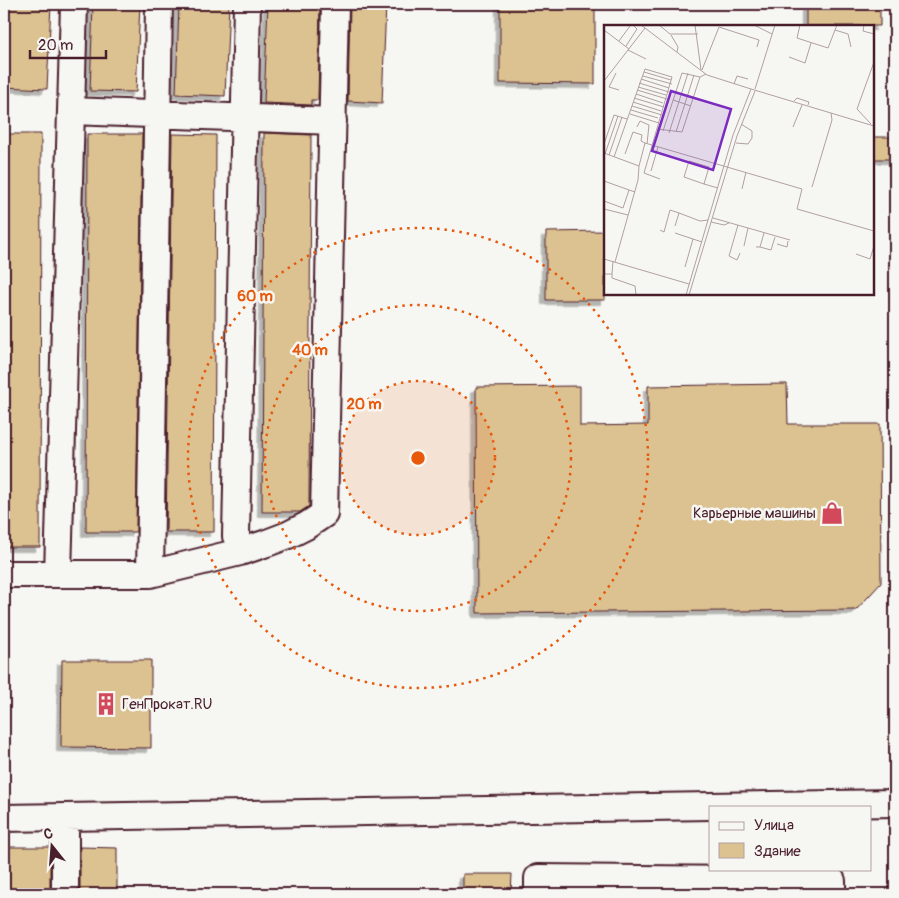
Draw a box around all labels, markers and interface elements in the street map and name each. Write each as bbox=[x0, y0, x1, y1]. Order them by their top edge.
inset map bbox=[604, 25, 874, 295]
scale bar bbox=[30, 28, 106, 60]
text: 20 m bbox=[38, 36, 73, 55]
text: 60 m bbox=[237, 287, 273, 306]
text: 40 m bbox=[292, 341, 328, 360]
text: 20 m bbox=[346, 395, 382, 414]
centre of rings bbox=[409, 449, 427, 467]
shop icon: Карьерные машины bbox=[819, 500, 845, 526]
place label: Карьерные машины bbox=[693, 504, 816, 523]
building icon: ГенПрокат.RU bbox=[93, 691, 119, 717]
place label: ГенПрокат.RU bbox=[122, 695, 212, 714]
legend bbox=[709, 806, 872, 870]
text: Улица bbox=[754, 816, 794, 835]
north arrow bbox=[28, 820, 78, 870]
text: С bbox=[42, 825, 55, 843]
text: Здание bbox=[754, 842, 801, 861]

